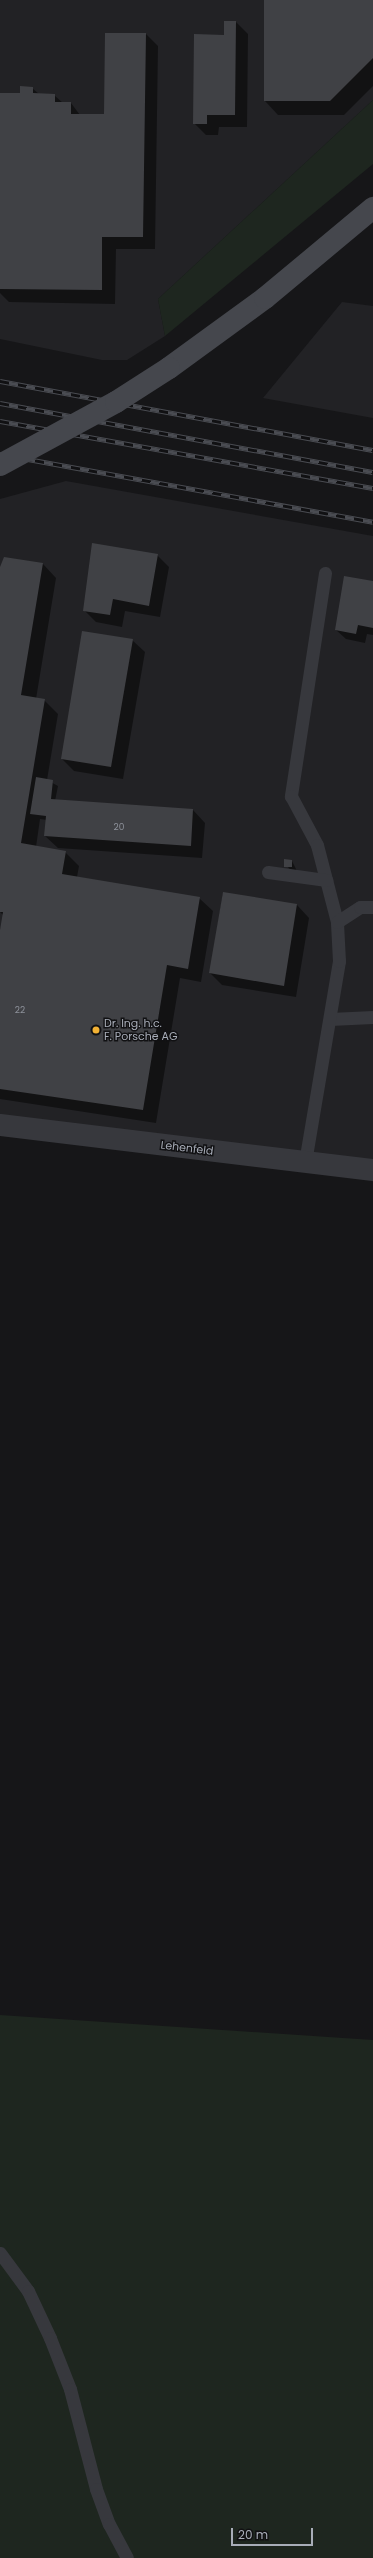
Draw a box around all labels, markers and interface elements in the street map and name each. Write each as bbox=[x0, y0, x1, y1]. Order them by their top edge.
house number: 20 bbox=[114, 822, 124, 832]
house number: 22 bbox=[15, 1005, 25, 1015]
place label: Dr. Ing. h.c. F. Porsche AG bbox=[104, 1017, 177, 1043]
marker: Dr. Ing. h.c. F. Porsche AG bbox=[91, 1025, 101, 1035]
street label: Lehenfeld bbox=[160, 1138, 214, 1158]
scale bar bbox=[233, 2520, 315, 2546]
text: 20 m bbox=[238, 2526, 268, 2543]

